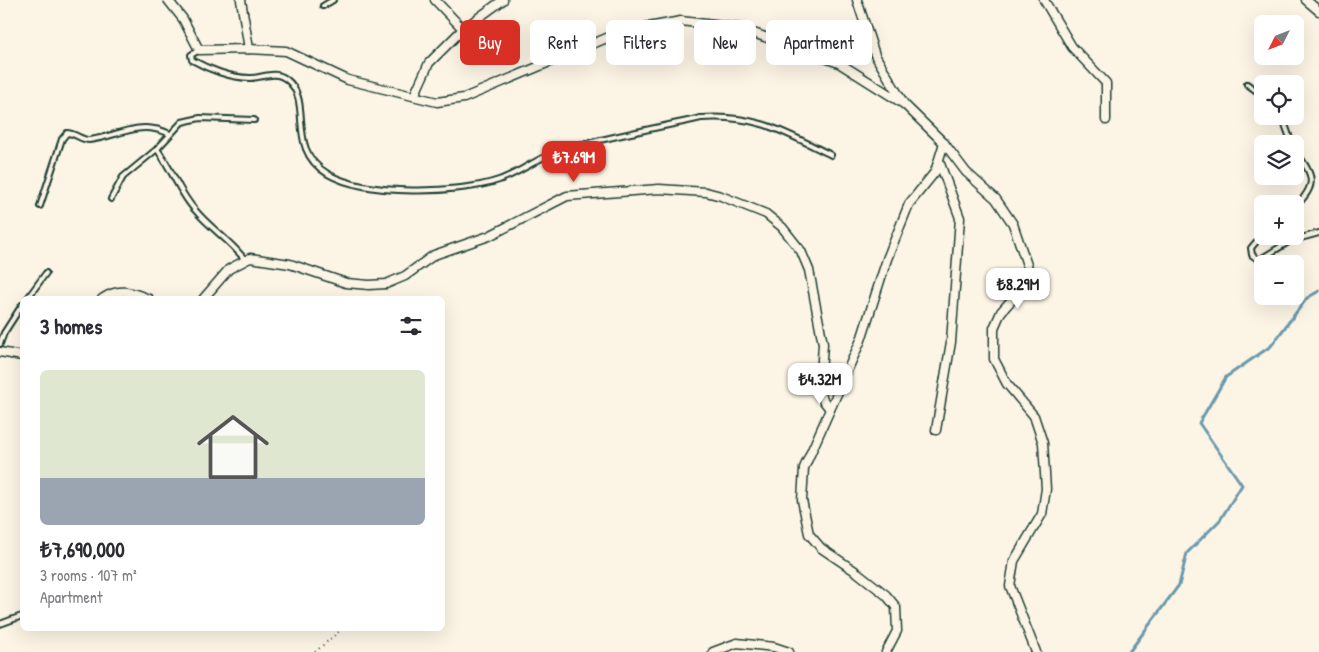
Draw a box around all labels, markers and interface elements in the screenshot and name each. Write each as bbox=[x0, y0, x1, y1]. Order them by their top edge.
north arrow bbox=[1254, 15, 1304, 65]
map controls bbox=[1254, 15, 1304, 305]
chip: Buy bbox=[460, 20, 520, 65]
chip: Rent bbox=[530, 20, 596, 65]
chip: Filters bbox=[606, 20, 684, 65]
chip: New bbox=[694, 20, 756, 65]
chip: Apartment bbox=[766, 20, 872, 65]
button: locate bbox=[1254, 75, 1304, 125]
button: layers bbox=[1254, 135, 1304, 185]
pin: ₺7.69M bbox=[533, 140, 615, 183]
text: ₺7.69M bbox=[553, 146, 595, 168]
button: + bbox=[1254, 195, 1304, 245]
button: − bbox=[1254, 255, 1304, 305]
pin: ₺8.29M bbox=[977, 268, 1059, 310]
text: ₺8.29M bbox=[997, 273, 1039, 295]
text: 3 homes bbox=[40, 312, 102, 341]
icon: filters bbox=[397, 312, 425, 340]
pin: ₺4.32M bbox=[779, 362, 861, 405]
text: ₺4.32M bbox=[799, 368, 841, 390]
icon: home bbox=[188, 402, 278, 492]
text: ₺7,690,000 bbox=[40, 535, 125, 564]
text: 3 rooms · 107 m² bbox=[40, 564, 137, 586]
text: Apartment bbox=[40, 586, 103, 608]

